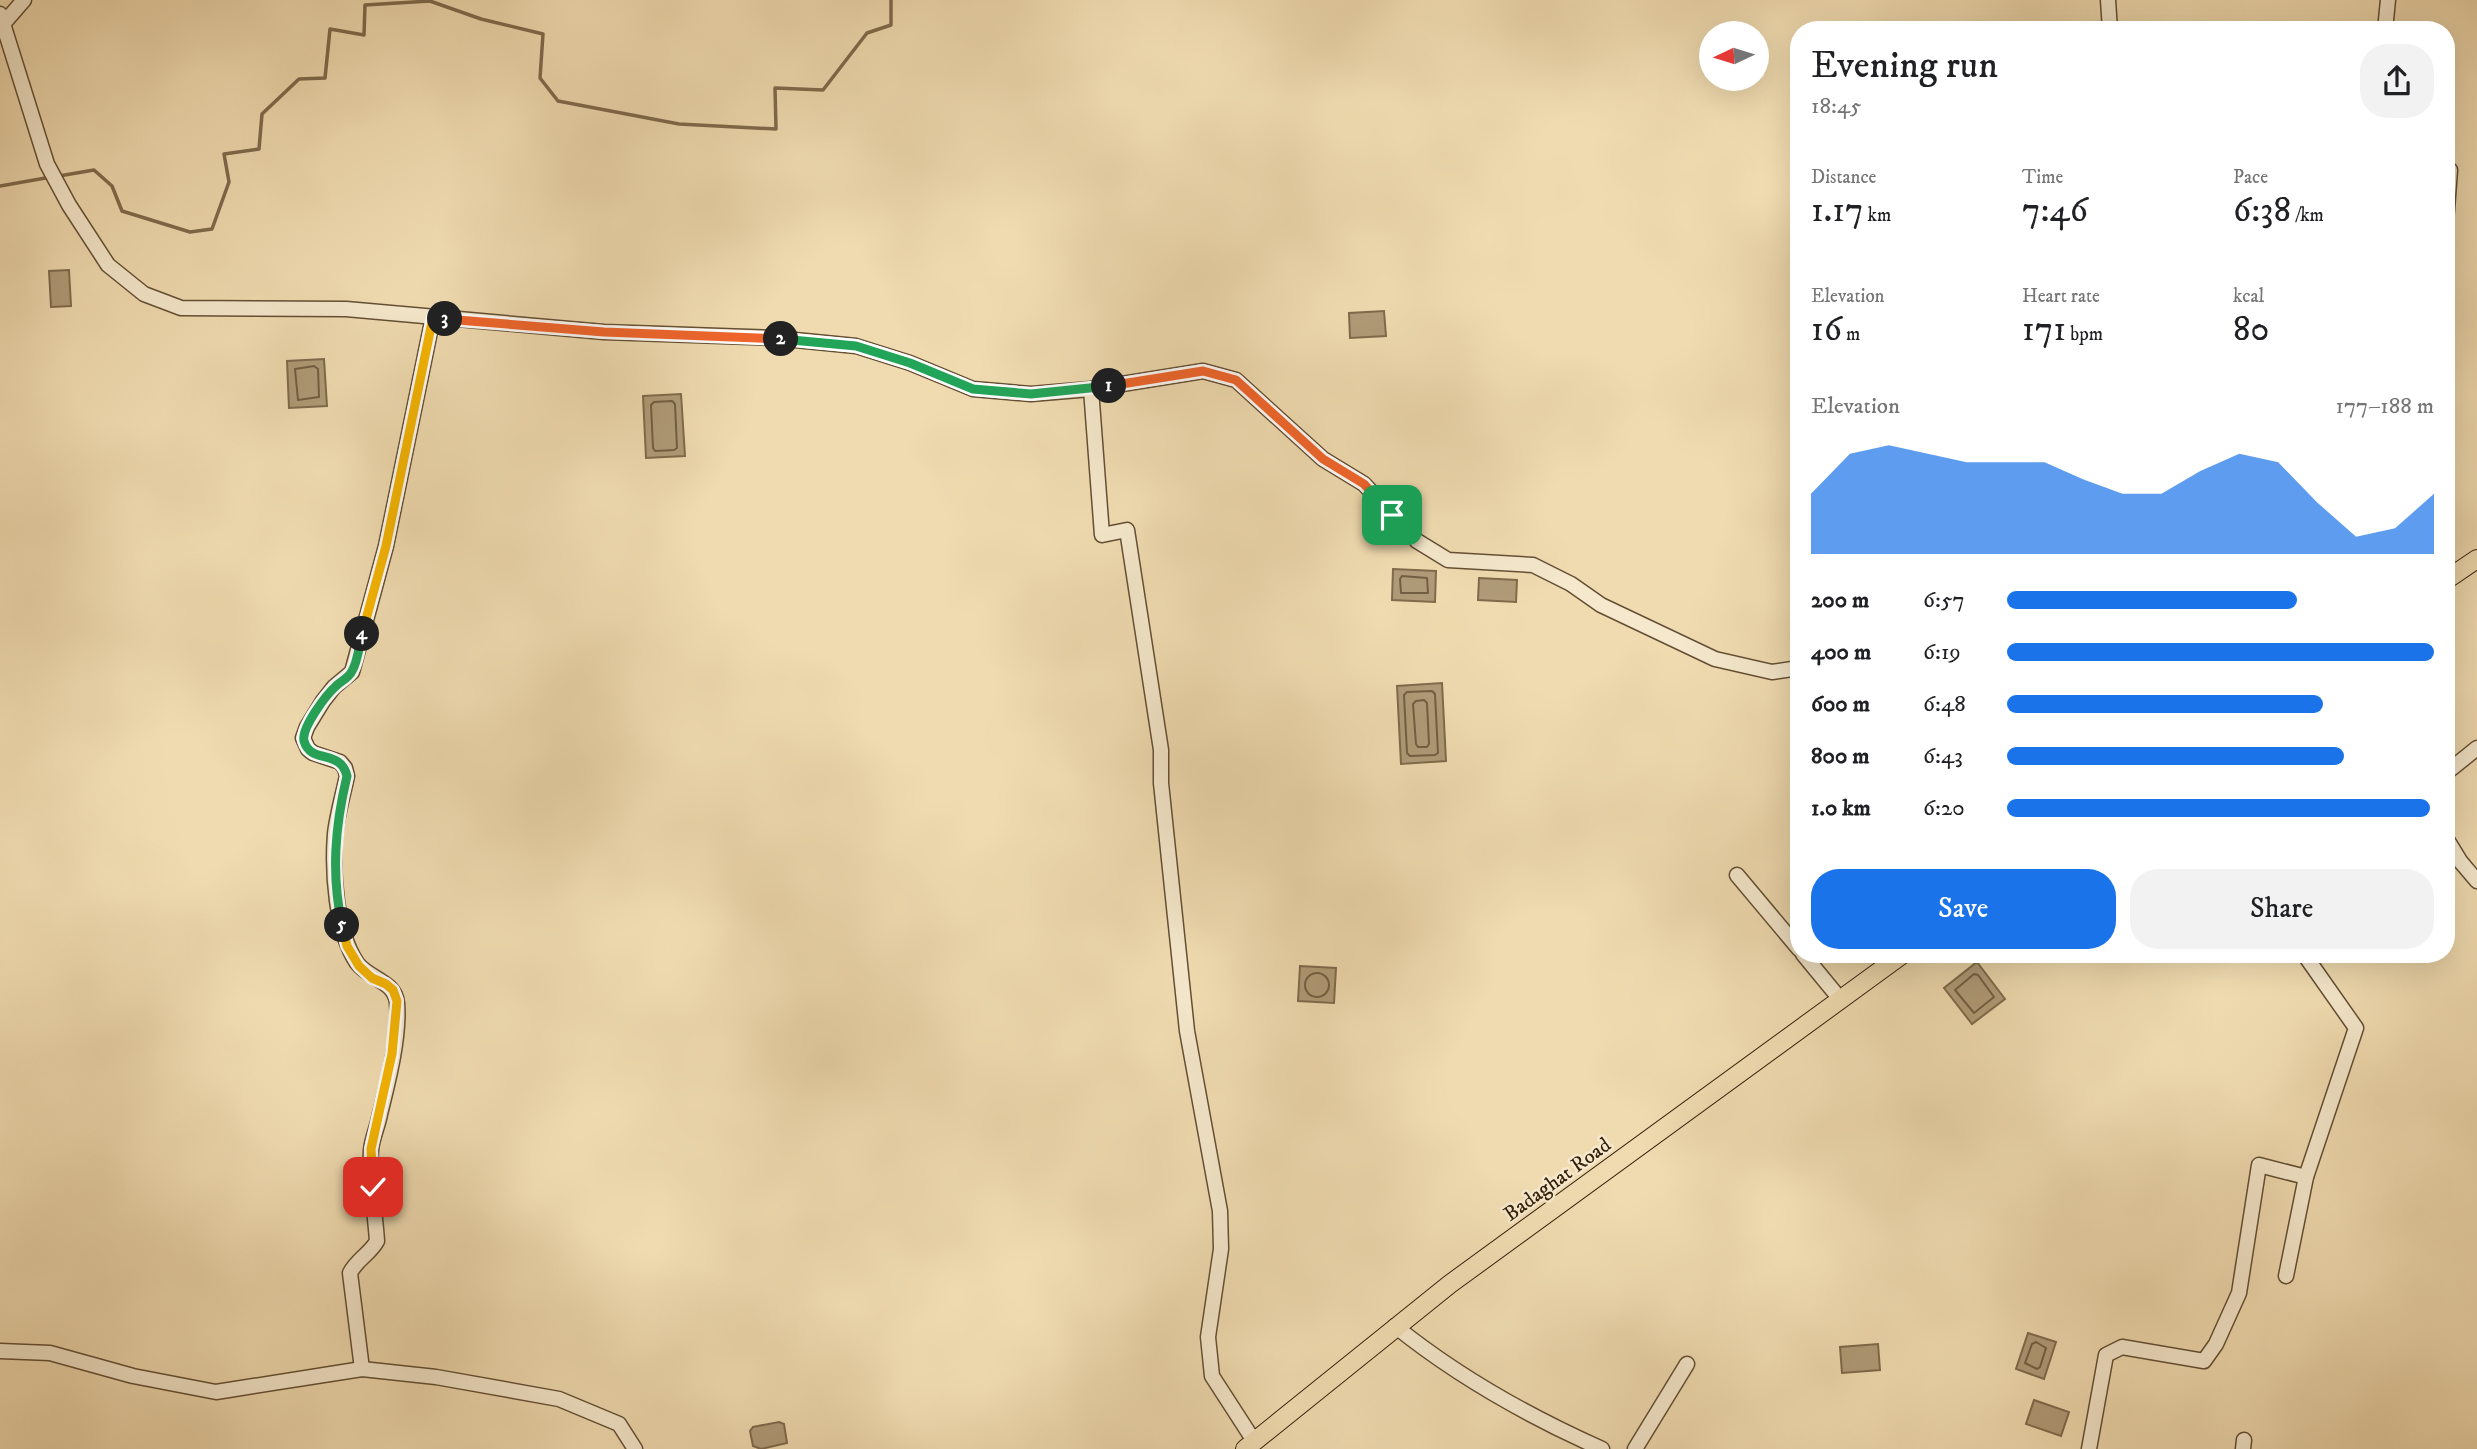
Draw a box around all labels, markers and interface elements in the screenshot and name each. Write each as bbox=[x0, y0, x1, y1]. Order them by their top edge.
north arrow bbox=[1699, 21, 1769, 91]
map controls bbox=[1699, 21, 1769, 91]
text: Evening run bbox=[1811, 42, 1998, 90]
button: share bbox=[2360, 44, 2434, 118]
text: 18:45 bbox=[1811, 92, 1861, 121]
text: Distance bbox=[1811, 166, 1876, 189]
text: Time bbox=[2022, 166, 2063, 189]
text: Pace bbox=[2233, 166, 2268, 189]
text: 1.17 bbox=[1811, 189, 1863, 233]
text: 7:46 bbox=[2022, 189, 2088, 233]
text: 6:38 bbox=[2233, 189, 2291, 233]
text: km bbox=[1863, 204, 1891, 227]
text: /km bbox=[2291, 204, 2324, 227]
text: Elevation bbox=[1811, 285, 1885, 308]
text: Heart rate bbox=[2022, 285, 2100, 308]
text: kcal bbox=[2233, 285, 2264, 308]
pin: 3 bbox=[428, 302, 462, 336]
text: 3 bbox=[441, 307, 448, 330]
text: 16 bbox=[1811, 308, 1842, 352]
text: 171 bbox=[2022, 308, 2066, 352]
text: 80 bbox=[2233, 308, 2269, 352]
pin: 2 bbox=[764, 322, 798, 356]
text: m bbox=[1842, 323, 1860, 346]
text: bpm bbox=[2066, 323, 2103, 346]
text: 2 bbox=[776, 327, 785, 350]
pin: 1 bbox=[1092, 368, 1126, 404]
text: 1 bbox=[1105, 374, 1112, 397]
text: Elevation bbox=[1811, 392, 1900, 421]
text: 177–188 m bbox=[2336, 392, 2434, 421]
pin bbox=[1362, 485, 1422, 545]
icon: arrive bbox=[1373, 496, 1411, 534]
text: 200 m bbox=[1811, 586, 1869, 615]
text: 6:57 bbox=[1923, 586, 1965, 615]
pin: 4 bbox=[344, 616, 380, 652]
text: 4 bbox=[356, 622, 367, 645]
text: 400 m bbox=[1811, 638, 1871, 667]
text: 6:19 bbox=[1923, 638, 1961, 667]
text: 600 m bbox=[1811, 690, 1870, 719]
text: 6:48 bbox=[1923, 690, 1966, 719]
text: 800 m bbox=[1811, 742, 1869, 771]
text: 6:43 bbox=[1923, 742, 1963, 771]
text: 1.0 km bbox=[1811, 794, 1871, 823]
text: 6:20 bbox=[1923, 794, 1965, 823]
button: Save bbox=[1811, 869, 2116, 949]
button: Share bbox=[2130, 869, 2434, 949]
pin: 5 bbox=[324, 908, 360, 942]
text: 5 bbox=[337, 913, 346, 936]
street label: Badaghat Road bbox=[1499, 1132, 1617, 1227]
pin bbox=[343, 1157, 403, 1217]
icon: check bbox=[354, 1168, 392, 1206]

